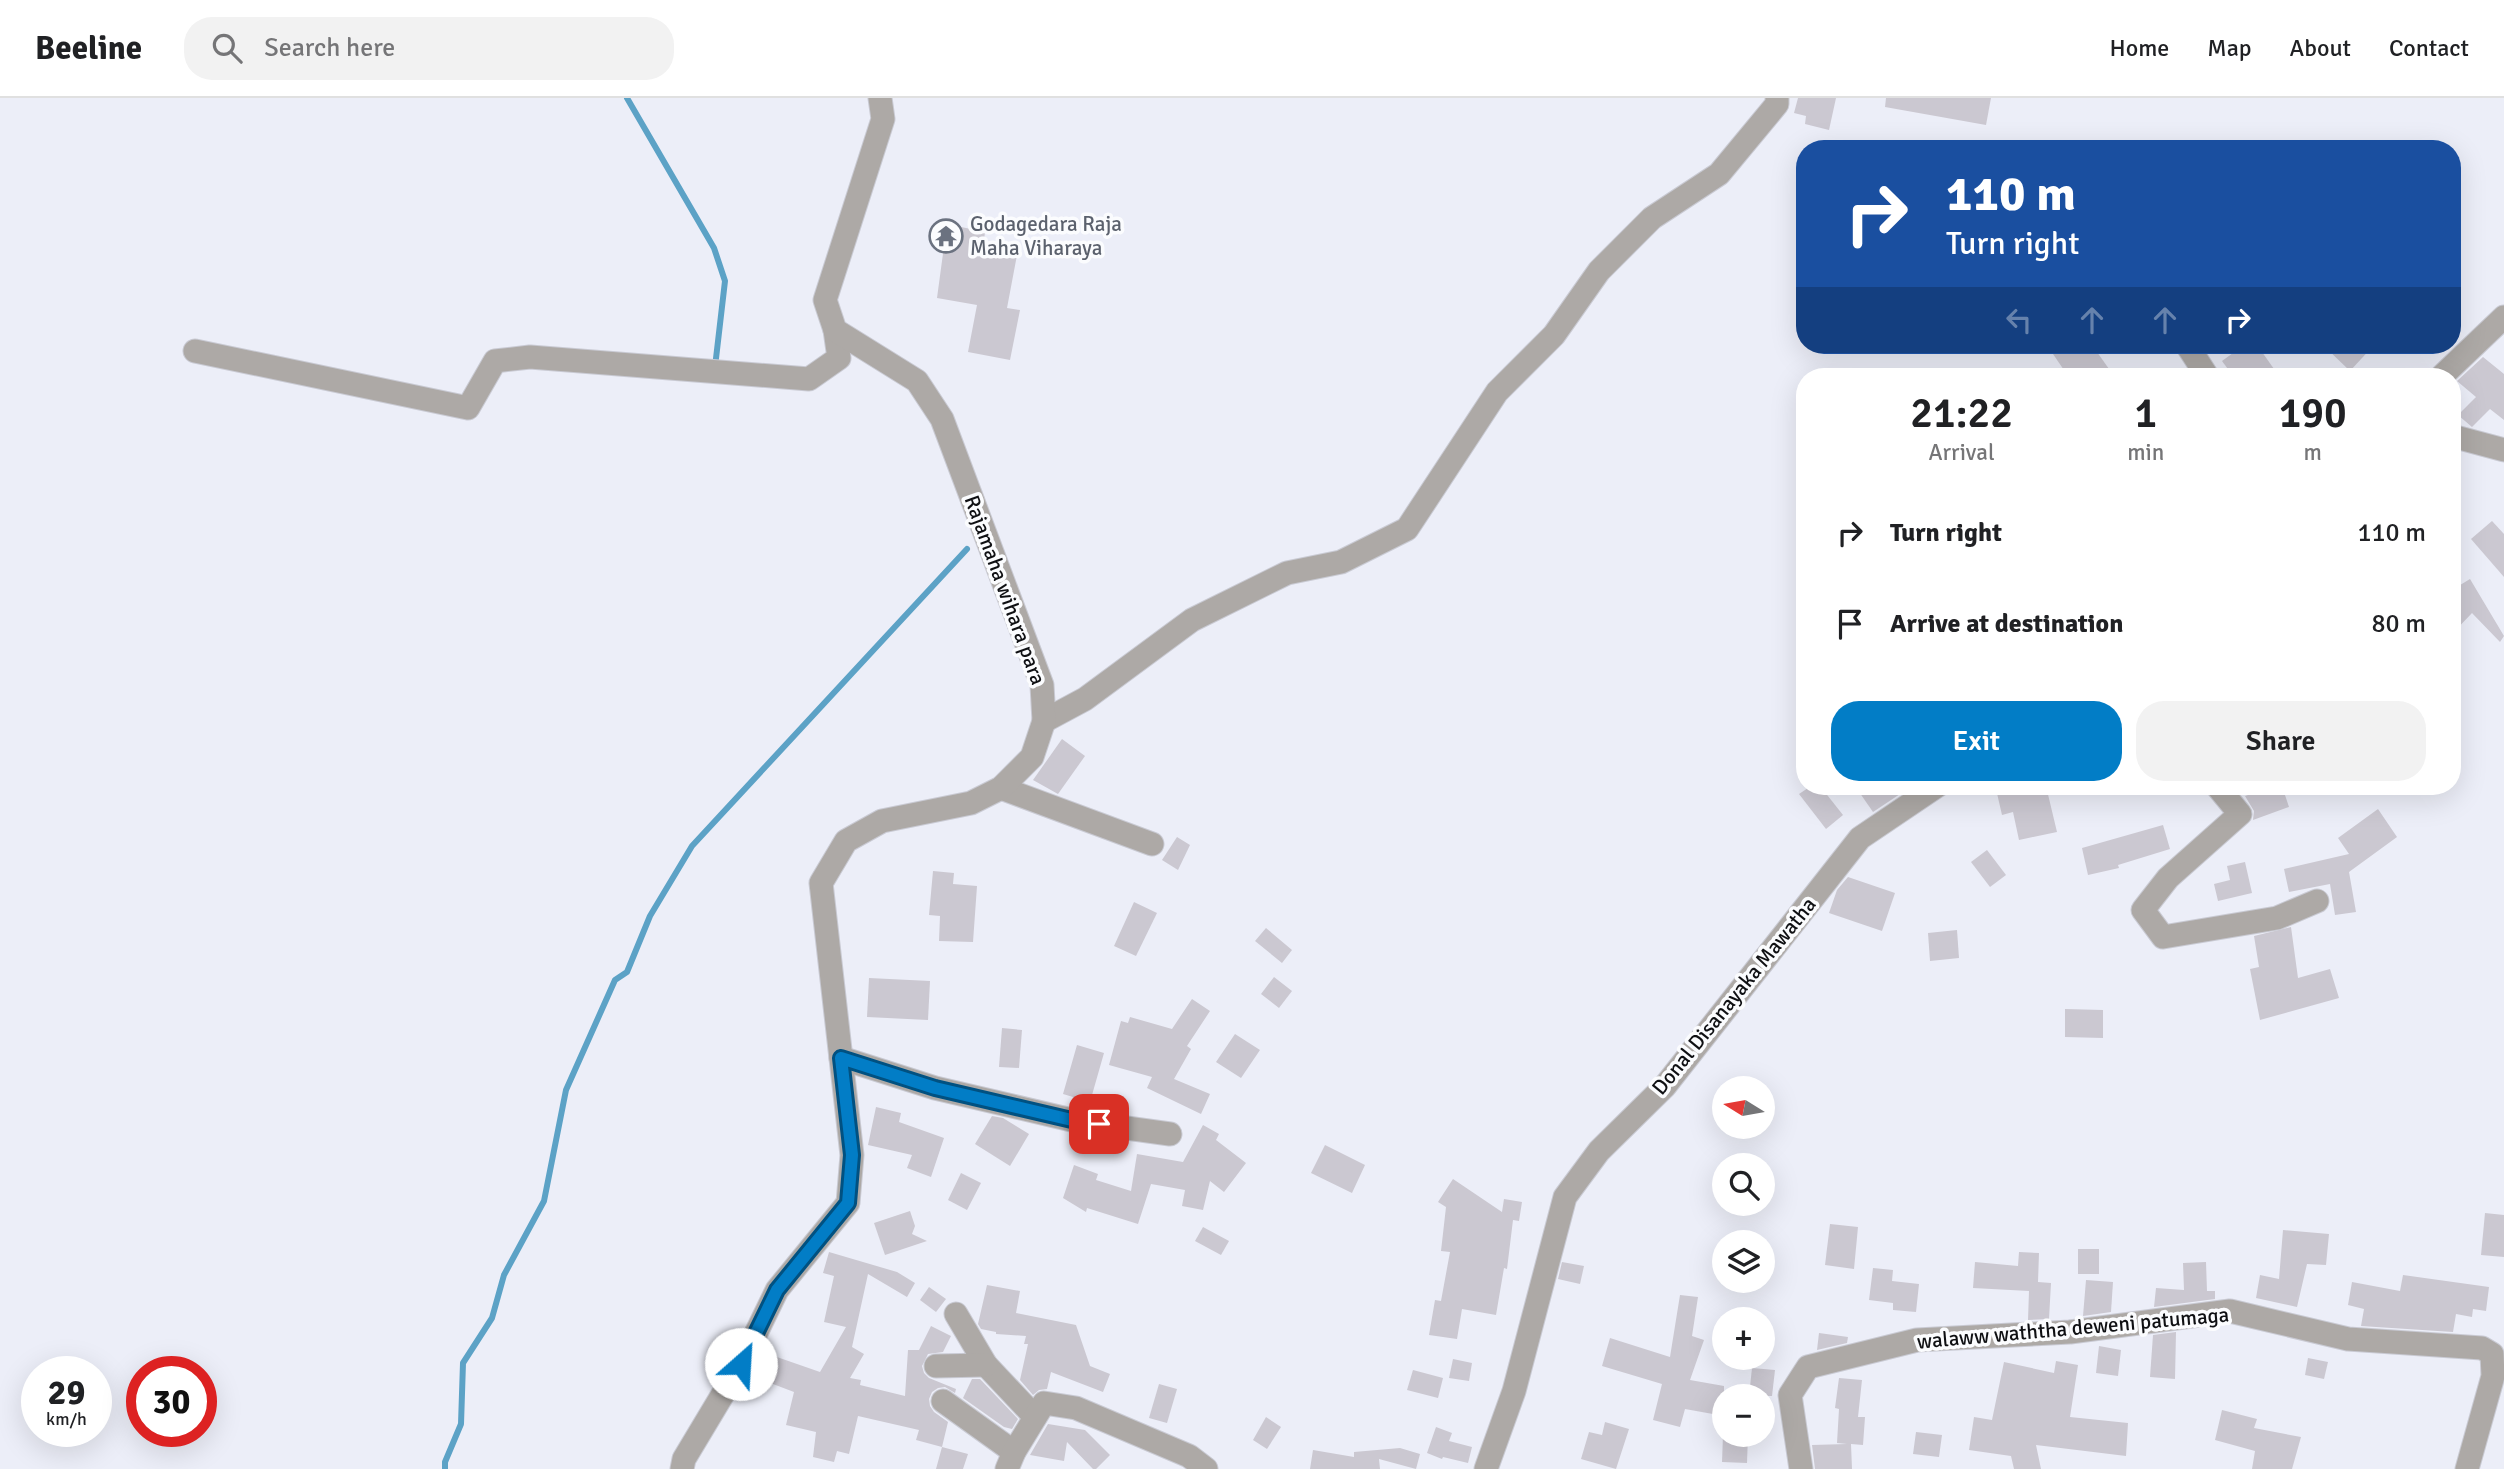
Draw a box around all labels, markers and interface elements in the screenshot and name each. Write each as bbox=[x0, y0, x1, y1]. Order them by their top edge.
search box bbox=[184, 17, 674, 80]
text: Beeline bbox=[35, 28, 142, 69]
icon: search bbox=[208, 29, 246, 67]
text: Search here bbox=[264, 32, 395, 64]
text: Home bbox=[2109, 33, 2169, 63]
text: Map bbox=[2207, 33, 2252, 63]
text: About bbox=[2290, 33, 2351, 63]
text: Contact bbox=[2389, 33, 2469, 63]
text: 110 m bbox=[1946, 164, 2076, 224]
icon: right bbox=[1831, 168, 1922, 259]
place label: Godagedara Raja Maha Viharaya bbox=[970, 211, 1122, 261]
temple icon: Godagedara Raja Maha Viharaya bbox=[927, 217, 965, 255]
text: Turn right bbox=[1946, 224, 2079, 263]
icon: left bbox=[2000, 301, 2038, 339]
icon: ahead bbox=[2073, 301, 2111, 339]
icon: ahead bbox=[2146, 301, 2184, 339]
icon: right bbox=[2219, 301, 2257, 339]
text: 21:22 bbox=[1910, 388, 2013, 439]
text: 1 bbox=[2134, 388, 2157, 439]
text: 190 bbox=[2279, 388, 2347, 439]
text: Arrival bbox=[1928, 438, 1995, 467]
text: min bbox=[2127, 438, 2164, 467]
text: m bbox=[2303, 438, 2322, 467]
street label: Rajamaha wihara para bbox=[959, 492, 1051, 688]
icon: right bbox=[1831, 514, 1869, 552]
text: Turn right bbox=[1890, 517, 2002, 549]
text: 110 m bbox=[2357, 517, 2426, 549]
icon: arrive bbox=[1831, 605, 1869, 643]
text: Arrive at destination bbox=[1890, 608, 2123, 640]
text: 80 m bbox=[2371, 608, 2426, 640]
button: Exit bbox=[1831, 701, 2122, 781]
button: Share bbox=[2136, 701, 2426, 781]
street label: Donal Disanayaka Mawatha bbox=[1646, 892, 1822, 1100]
north arrow bbox=[1712, 1076, 1774, 1139]
map controls bbox=[1712, 1076, 1775, 1447]
pin bbox=[1069, 1094, 1129, 1154]
icon: arrive bbox=[1080, 1105, 1118, 1143]
button: search bbox=[1712, 1153, 1775, 1216]
button: layers bbox=[1712, 1230, 1775, 1293]
street label: walaww waththa deweni patumaga bbox=[1916, 1301, 2230, 1355]
button: + bbox=[1712, 1307, 1775, 1370]
position arrow bbox=[704, 1327, 778, 1401]
speed limit sign: 30 bbox=[126, 1356, 217, 1447]
text: 29 bbox=[48, 1371, 85, 1414]
button: − bbox=[1712, 1384, 1775, 1447]
text: km/h bbox=[46, 1408, 87, 1430]

